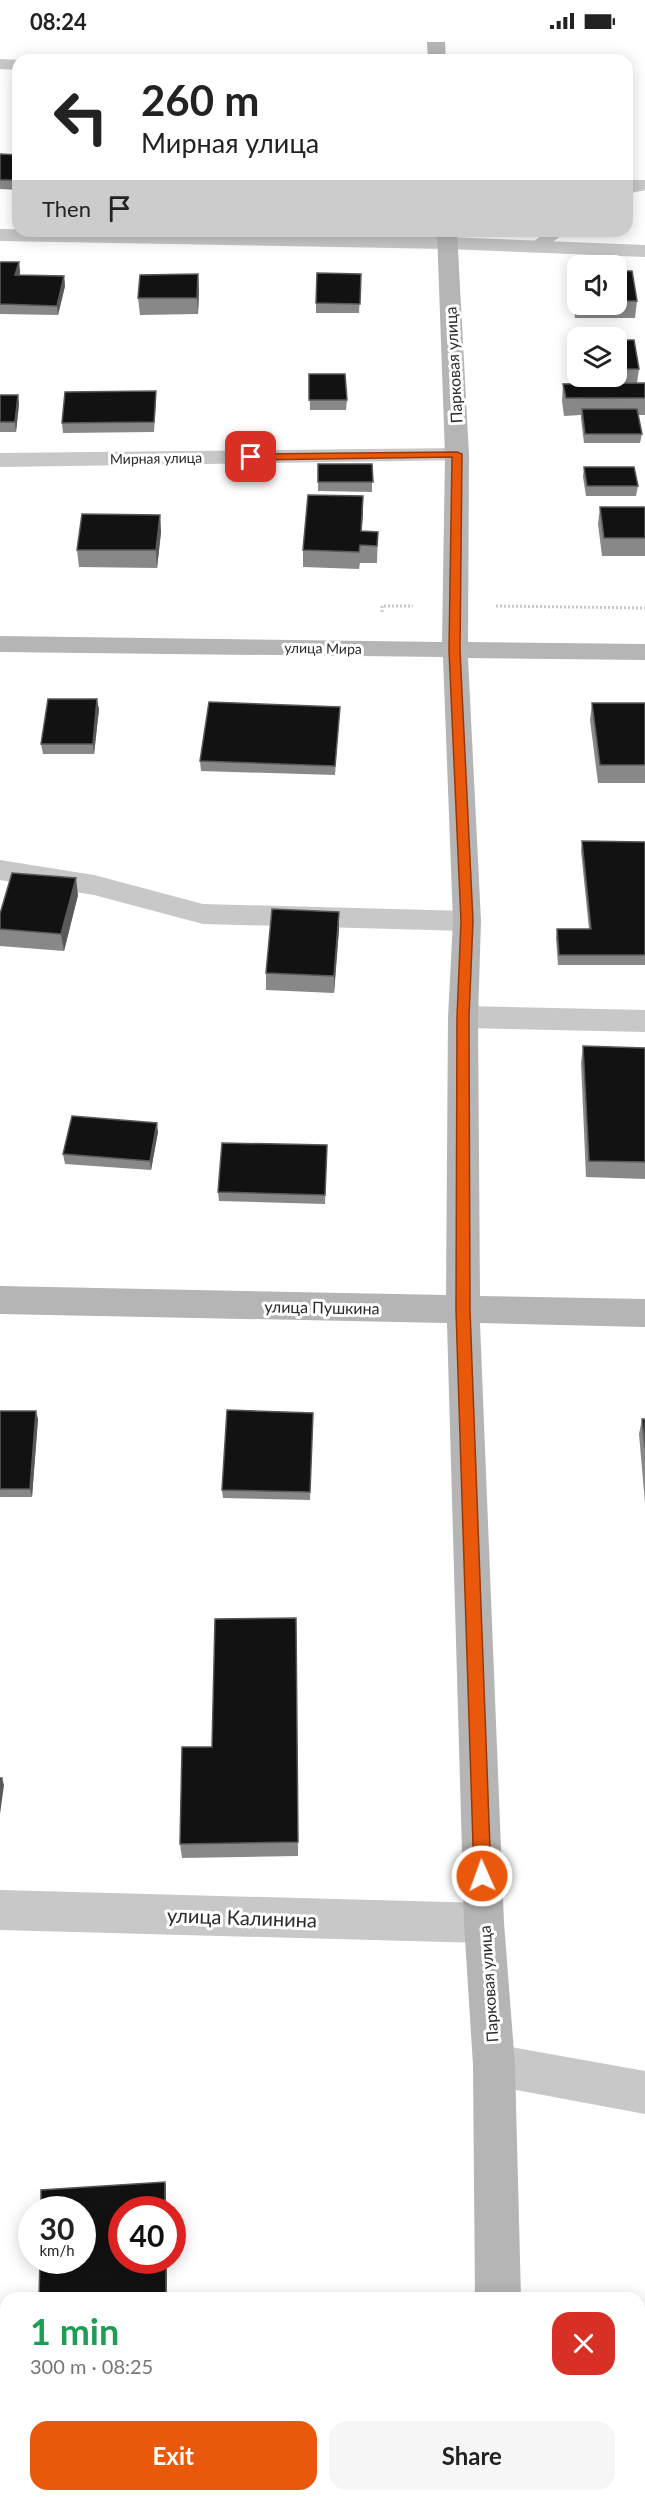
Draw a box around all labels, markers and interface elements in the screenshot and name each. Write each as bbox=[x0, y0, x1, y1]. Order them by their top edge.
text: 08:24 bbox=[30, 8, 87, 35]
text: 260 m bbox=[141, 75, 259, 125]
icon: left bbox=[42, 78, 120, 156]
text: Мирная улица bbox=[141, 126, 319, 159]
icon: arrive bbox=[103, 192, 136, 225]
text: Then bbox=[42, 195, 91, 222]
map controls bbox=[567, 255, 627, 387]
button: sound bbox=[567, 255, 627, 315]
street label: Парковая улица bbox=[440, 306, 466, 424]
button: layers bbox=[567, 327, 627, 387]
pin bbox=[225, 431, 276, 482]
icon: arrive bbox=[234, 440, 267, 473]
street label: Мирная улица bbox=[110, 449, 202, 467]
street label: улица Мира bbox=[284, 639, 362, 657]
street label: улица Пушкина bbox=[264, 1296, 380, 1318]
position arrow bbox=[450, 1844, 514, 1908]
street label: улица Калинина bbox=[167, 1902, 317, 1932]
street label: Парковая улица bbox=[474, 1925, 502, 2043]
speed limit sign: 40 bbox=[108, 2196, 186, 2274]
text: 30 bbox=[40, 2210, 74, 2246]
text: km/h bbox=[39, 2241, 75, 2259]
text: 1 min bbox=[30, 2309, 119, 2353]
button: close bbox=[552, 2312, 615, 2375]
text: 300 m · 08:25 bbox=[30, 2354, 153, 2378]
button: Exit bbox=[30, 2421, 317, 2490]
button: Share bbox=[329, 2421, 615, 2490]

